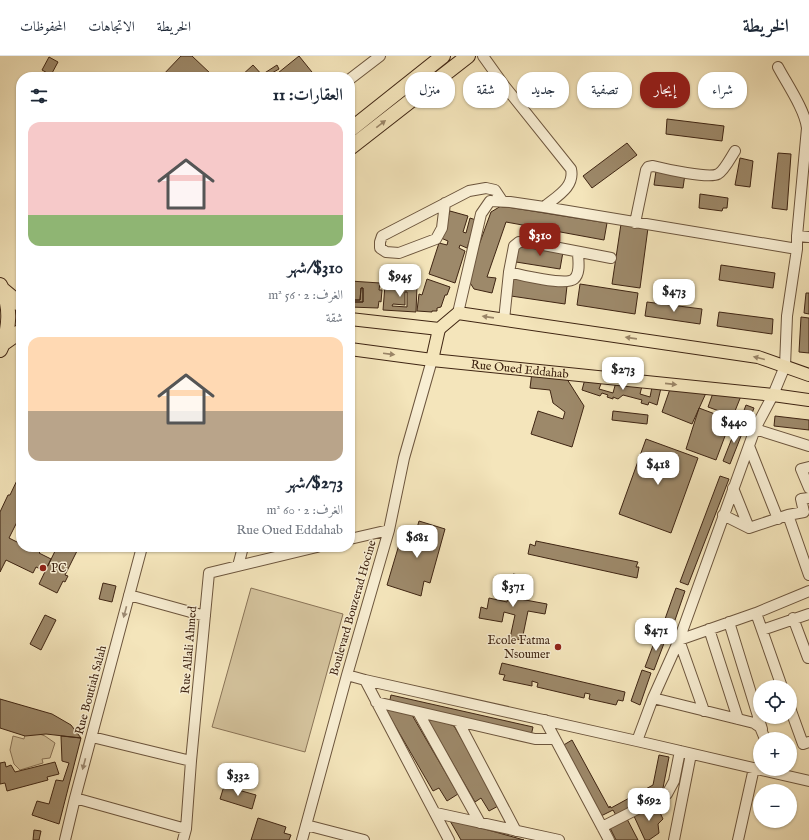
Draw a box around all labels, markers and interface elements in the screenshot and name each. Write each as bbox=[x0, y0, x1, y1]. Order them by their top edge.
text: الخريطة bbox=[743, 15, 789, 39]
text: المحفوظات bbox=[20, 18, 66, 36]
text: الاتجاهات bbox=[88, 18, 135, 36]
text: الخريطة bbox=[157, 18, 191, 36]
chip: منزل bbox=[405, 72, 455, 108]
chip: شقة bbox=[463, 72, 509, 108]
chip: جديد bbox=[517, 72, 569, 108]
chip: تصفية bbox=[577, 72, 632, 108]
chip: إيجار bbox=[640, 72, 690, 108]
chip: شراء bbox=[698, 72, 747, 108]
icon: filters bbox=[28, 85, 50, 107]
text: العقارات: 11 bbox=[273, 85, 343, 106]
one-way arrow bbox=[375, 120, 386, 129]
icon: home bbox=[150, 148, 222, 220]
pin: $310 bbox=[516, 223, 564, 257]
text: $310 bbox=[528, 227, 552, 244]
text: $310/شهر bbox=[287, 258, 343, 279]
pin: $945 bbox=[376, 264, 424, 298]
text: $945 bbox=[388, 268, 412, 285]
pin: $473 bbox=[650, 279, 698, 313]
text: $473 bbox=[662, 283, 686, 300]
text: الغرف: 2 · 56 m² bbox=[268, 287, 343, 304]
text: شقة bbox=[326, 310, 343, 327]
one-way arrow bbox=[482, 314, 494, 320]
one-way arrow bbox=[624, 335, 637, 341]
one-way arrow bbox=[383, 351, 395, 357]
one-way arrow bbox=[753, 354, 765, 360]
street label: Rue Oued Eddahab bbox=[470, 357, 570, 382]
pin: $273 bbox=[599, 357, 647, 391]
text: $273 bbox=[611, 361, 635, 378]
icon: home bbox=[150, 363, 222, 435]
one-way arrow bbox=[665, 381, 677, 388]
pin: $440 bbox=[710, 410, 758, 444]
text: $440 bbox=[721, 414, 747, 431]
pin: $418 bbox=[634, 452, 682, 486]
text: $418 bbox=[646, 456, 670, 473]
text: $273/شهر bbox=[286, 473, 343, 494]
text: الغرف: 2 · 60 m² bbox=[267, 502, 343, 519]
text: Rue Oued Eddahab bbox=[236, 522, 343, 539]
pin: $681 bbox=[393, 525, 441, 559]
text: $681 bbox=[406, 529, 428, 546]
street label: Boulevard Bouzerad Hocine bbox=[326, 538, 380, 678]
place label: PC bbox=[51, 561, 67, 576]
marker: PC bbox=[38, 563, 48, 573]
pin: $371 bbox=[489, 574, 537, 608]
text: $371 bbox=[502, 578, 524, 595]
street label: Rue Allali Ahmed bbox=[178, 605, 200, 695]
one-way arrow bbox=[122, 606, 128, 618]
pin: $471 bbox=[632, 618, 680, 652]
text: $471 bbox=[644, 622, 668, 639]
place label: Ecole Fatma Nsoumer bbox=[488, 633, 551, 662]
marker: Ecole Fatma Nsoumer bbox=[553, 642, 563, 652]
street label: Rue Boutiah Salah bbox=[72, 643, 110, 736]
map controls bbox=[753, 680, 797, 828]
button: locate bbox=[753, 680, 797, 724]
button: + bbox=[753, 732, 797, 776]
one-way arrow bbox=[81, 758, 87, 771]
pin: $332 bbox=[214, 763, 262, 797]
text: $332 bbox=[226, 767, 250, 784]
button: − bbox=[753, 784, 797, 828]
pin: $692 bbox=[625, 788, 673, 822]
text: $692 bbox=[637, 792, 661, 809]

